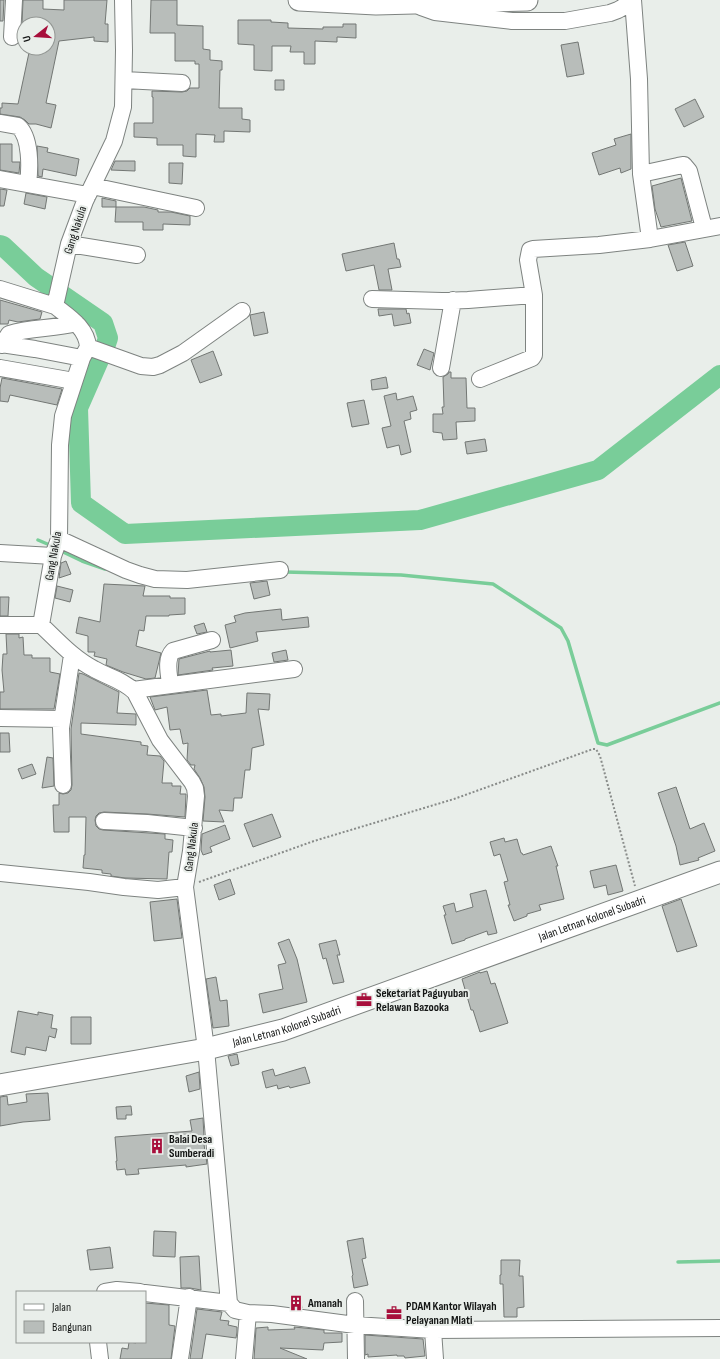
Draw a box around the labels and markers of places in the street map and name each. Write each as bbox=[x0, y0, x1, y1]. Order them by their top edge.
place label: Seketariat Paguyuban Relawan Bazooka bbox=[376, 986, 468, 1015]
office icon: Seketariat Paguyuban Relawan Bazooka bbox=[355, 991, 373, 1009]
place label: Balai Desa Sumberadi bbox=[169, 1132, 214, 1161]
building icon: Balai Desa Sumberadi bbox=[148, 1137, 166, 1155]
building icon: Amanah bbox=[287, 1294, 305, 1312]
place label: Amanah bbox=[307, 1296, 342, 1311]
place label: PDAM Kantor Wilayah Pelayanan Mlati bbox=[406, 1299, 497, 1328]
office icon: PDAM Kantor Wilayah Pelayanan Mlati bbox=[385, 1304, 403, 1322]

